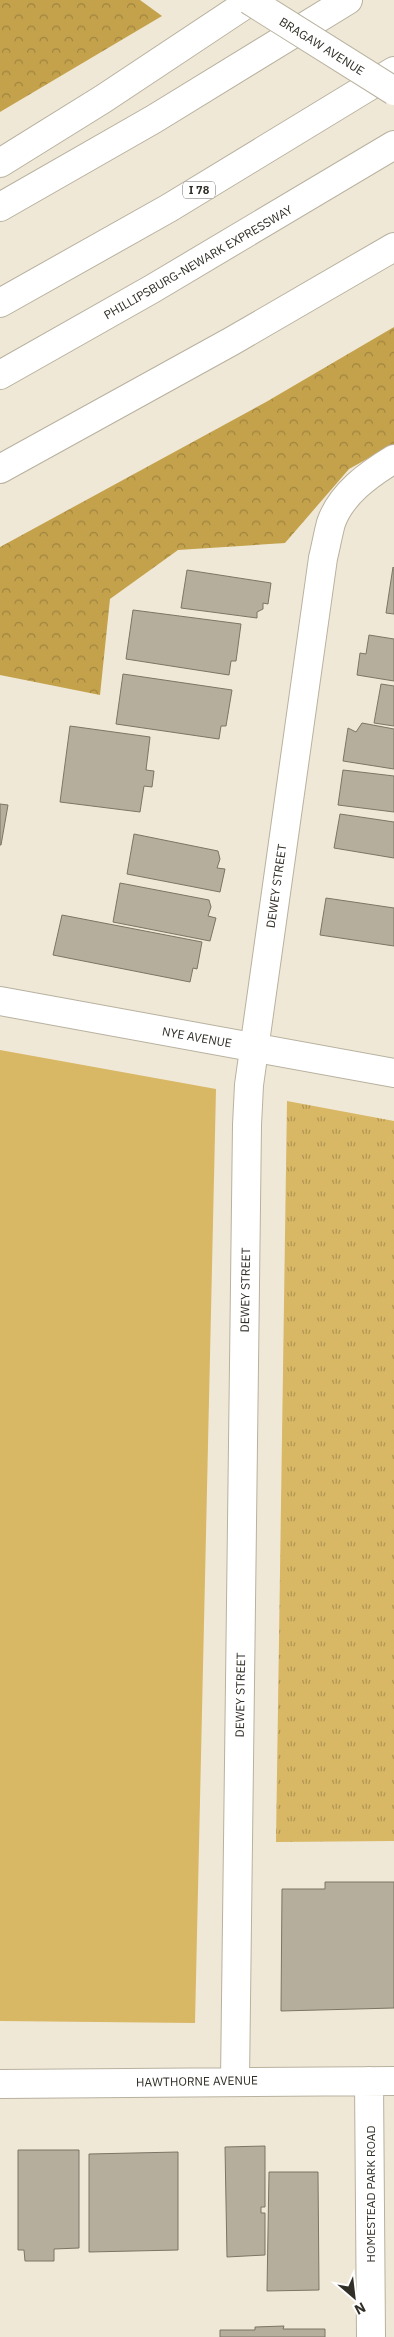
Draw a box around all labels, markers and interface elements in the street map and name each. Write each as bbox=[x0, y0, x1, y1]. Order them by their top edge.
street label: BRAGAW AVENUE bbox=[277, 14, 367, 78]
road number: I 78 bbox=[183, 182, 215, 198]
street label: PHILLIPSBURG-NEWARK EXPRESSWAY bbox=[101, 202, 295, 322]
street label: DEWEY STREET bbox=[263, 843, 289, 929]
street label: NYE AVENUE bbox=[161, 1023, 233, 1051]
street label: DEWEY STREET bbox=[237, 1247, 253, 1332]
street label: DEWEY STREET bbox=[232, 1652, 248, 1737]
street label: HAWTHORNE AVENUE bbox=[136, 2072, 258, 2090]
street label: HOMESTEAD PARK ROAD bbox=[363, 2125, 378, 2263]
north arrow bbox=[329, 2272, 379, 2322]
text: N bbox=[351, 2298, 369, 2319]

